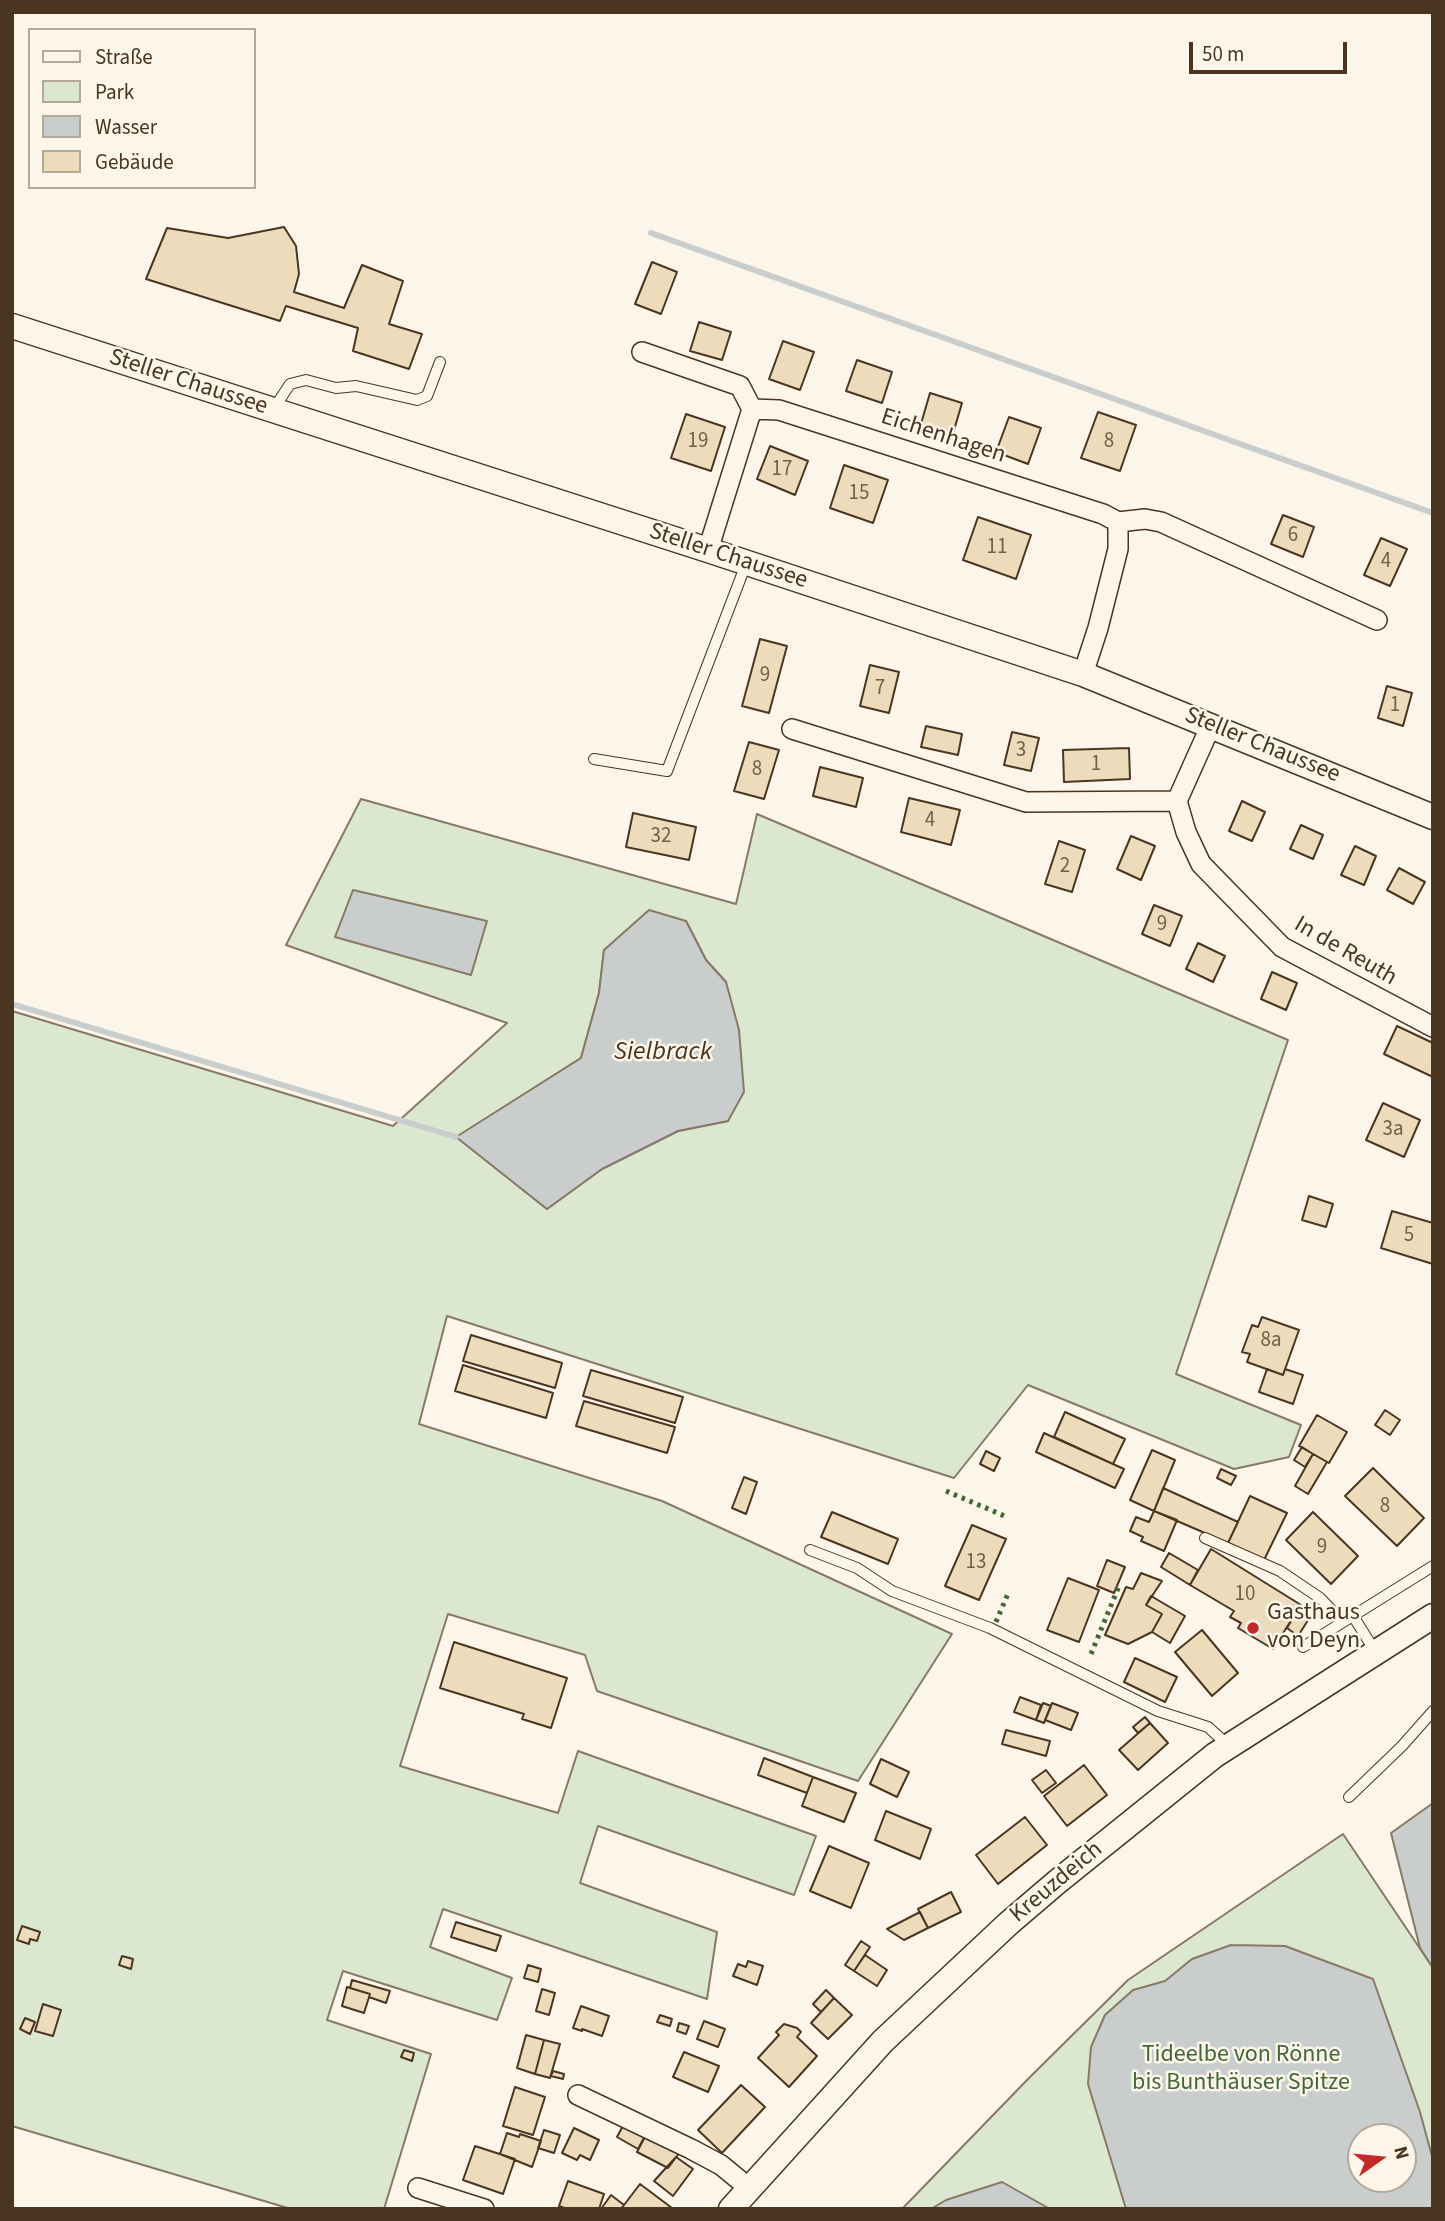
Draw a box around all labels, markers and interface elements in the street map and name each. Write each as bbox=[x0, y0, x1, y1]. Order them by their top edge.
legend bbox=[28, 28, 256, 189]
scale bar bbox=[1193, 28, 1350, 72]
text: 50 m bbox=[1202, 39, 1244, 69]
text: Straße bbox=[95, 42, 153, 72]
text: Park bbox=[95, 77, 134, 107]
text: Wasser bbox=[95, 112, 157, 142]
text: Gebäude bbox=[95, 147, 174, 177]
street label: Steller Chaussee bbox=[105, 344, 271, 422]
street label: Eichenhagen bbox=[877, 403, 1009, 471]
house number: 19 bbox=[688, 429, 708, 455]
house number: 8 bbox=[1104, 429, 1114, 455]
house number: 17 bbox=[772, 457, 792, 483]
house number: 15 bbox=[849, 481, 869, 507]
street label: Steller Chaussee bbox=[645, 518, 811, 596]
house number: 6 bbox=[1288, 523, 1298, 549]
house number: 11 bbox=[987, 535, 1007, 561]
house number: 4 bbox=[1381, 549, 1391, 575]
house number: 9 bbox=[760, 663, 770, 689]
house number: 7 bbox=[875, 676, 885, 702]
house number: 1 bbox=[1390, 693, 1400, 719]
street label: Steller Chaussee bbox=[1180, 702, 1344, 790]
house number: 3 bbox=[1016, 738, 1026, 764]
house number: 1 bbox=[1091, 752, 1101, 778]
house number: 8 bbox=[752, 757, 762, 783]
house number: 4 bbox=[925, 808, 935, 834]
house number: 32 bbox=[651, 824, 671, 850]
house number: 2 bbox=[1060, 854, 1070, 880]
street label: In de Reuth bbox=[1289, 911, 1401, 993]
house number: 9 bbox=[1157, 912, 1167, 938]
water label: Sielbrack bbox=[614, 1037, 712, 1069]
house number: 3a bbox=[1382, 1117, 1404, 1143]
house number: 5 bbox=[1404, 1223, 1414, 1249]
house number: 8a bbox=[1260, 1328, 1282, 1354]
house number: 8 bbox=[1380, 1494, 1390, 1520]
house number: 9 bbox=[1317, 1535, 1327, 1561]
house number: 13 bbox=[966, 1550, 986, 1576]
house number: 10 bbox=[1235, 1582, 1255, 1608]
place label: Gasthaus von Deyn bbox=[1267, 1600, 1360, 1656]
marker: Gasthaus von Deyn bbox=[1245, 1620, 1261, 1636]
street label: Kreuzdeich bbox=[1005, 1836, 1109, 1930]
park label: Tideelbe von Rönne bis Bunthäuser Spitze bbox=[1132, 2042, 1350, 2098]
north arrow bbox=[1347, 2123, 1417, 2193]
text: N bbox=[1386, 2143, 1416, 2163]

